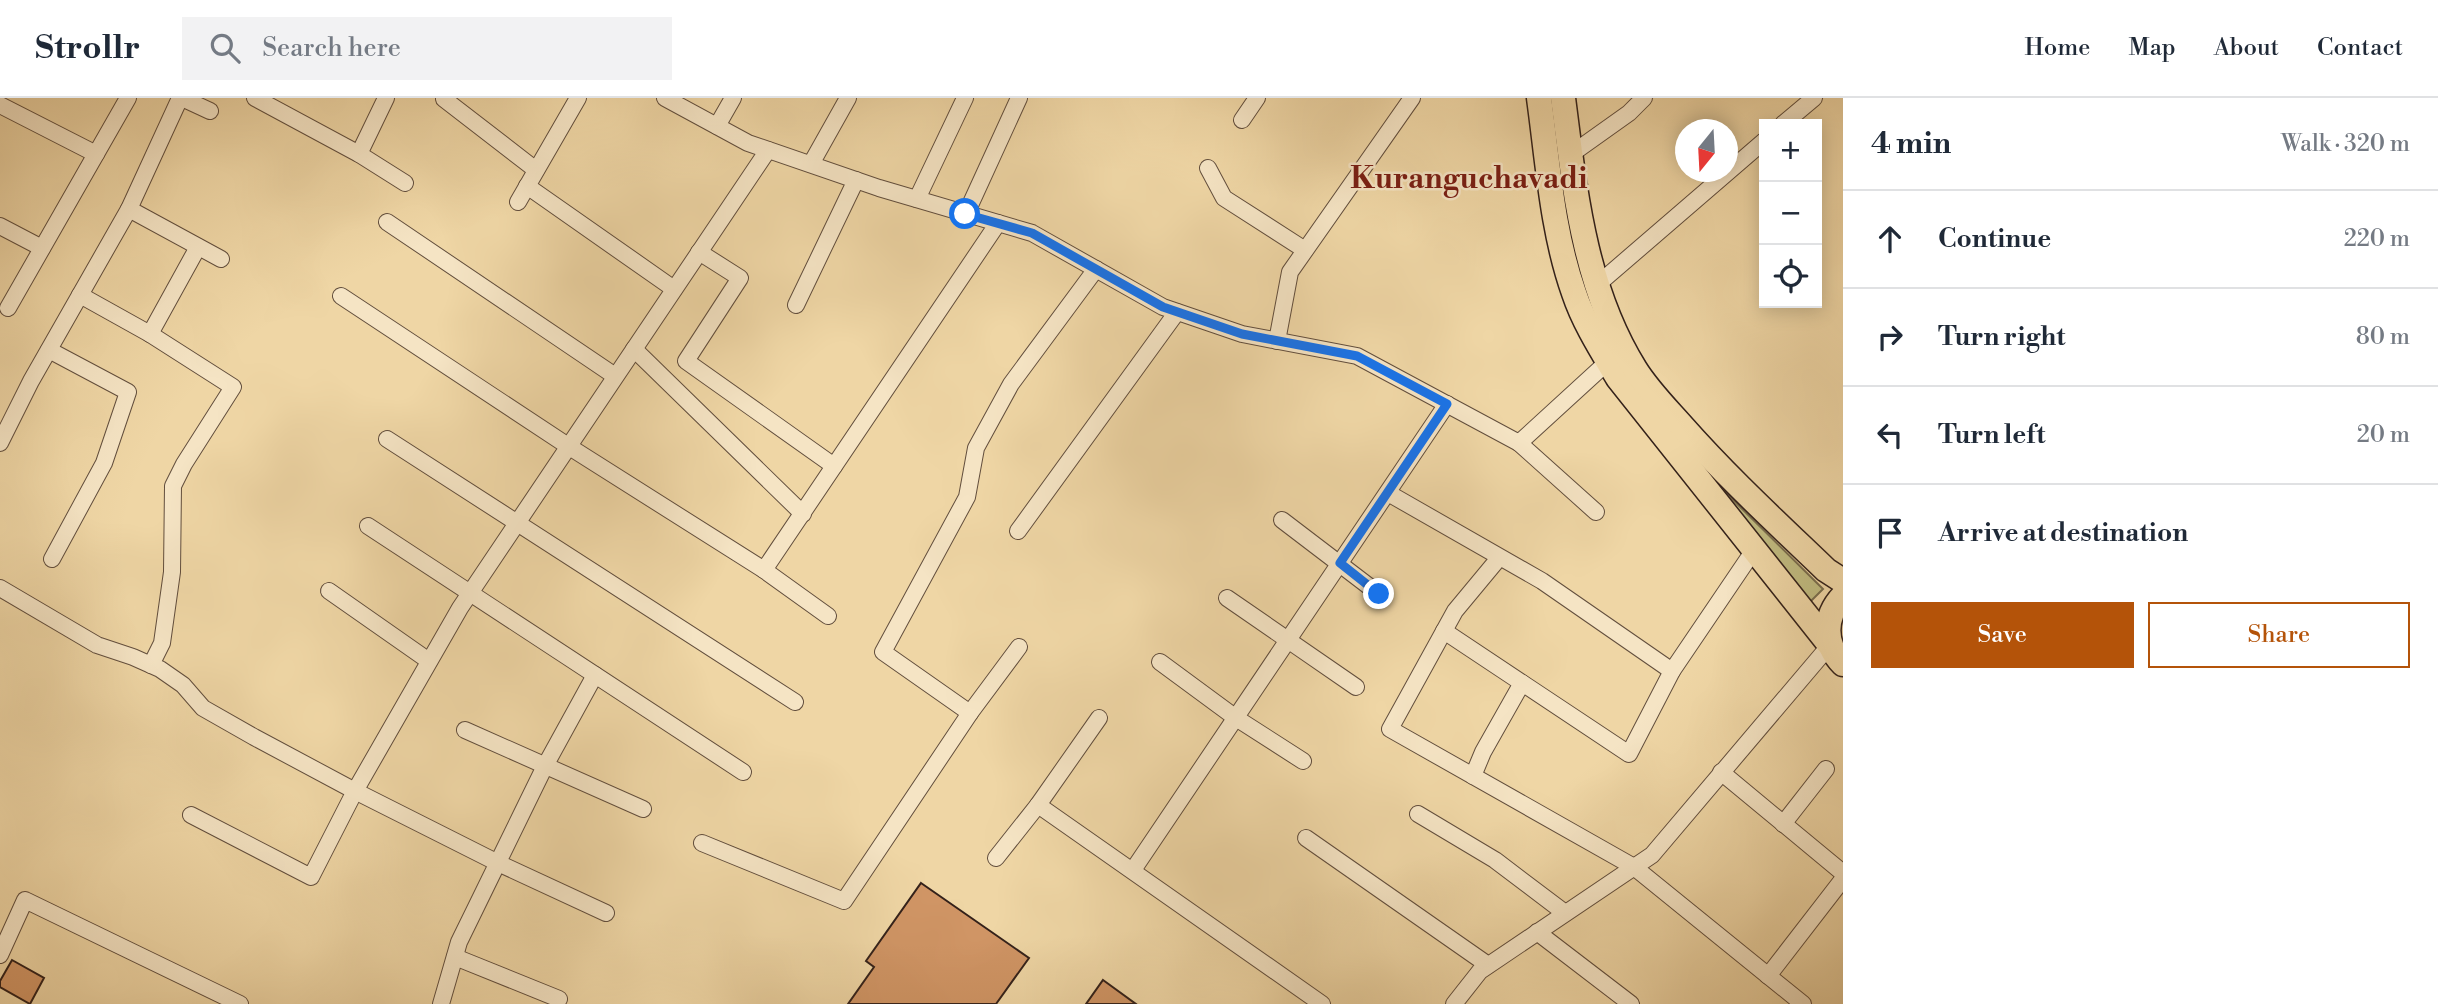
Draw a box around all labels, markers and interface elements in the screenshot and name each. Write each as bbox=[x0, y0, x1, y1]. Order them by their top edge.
search box bbox=[182, 17, 672, 80]
text: Strollr bbox=[35, 28, 140, 69]
icon: search bbox=[206, 29, 244, 67]
text: Search here bbox=[262, 32, 401, 64]
text: Home bbox=[2025, 33, 2090, 63]
text: Map bbox=[2128, 33, 2176, 63]
text: About bbox=[2214, 33, 2279, 63]
text: Contact bbox=[2317, 33, 2403, 63]
north arrow bbox=[1675, 119, 1738, 182]
map controls bbox=[1759, 119, 1822, 308]
button: + bbox=[1759, 119, 1822, 182]
text: 4 min bbox=[1871, 125, 1951, 163]
text: Walk · 320 m bbox=[2281, 130, 2410, 158]
district label: Kuranguchavadi bbox=[1350, 160, 1588, 198]
button: − bbox=[1759, 182, 1822, 245]
route start bbox=[949, 198, 980, 229]
icon: ahead bbox=[1871, 220, 1909, 258]
text: Continue bbox=[1938, 223, 2051, 255]
text: 220 m bbox=[2344, 225, 2410, 253]
button: locate bbox=[1759, 245, 1822, 308]
icon: right bbox=[1871, 318, 1909, 356]
text: Turn right bbox=[1938, 321, 2066, 353]
text: 80 m bbox=[2356, 323, 2410, 351]
icon: left bbox=[1871, 416, 1909, 454]
text: Turn left bbox=[1938, 419, 2046, 451]
text: 20 m bbox=[2357, 421, 2410, 449]
icon: arrive bbox=[1871, 514, 1909, 552]
text: Arrive at destination bbox=[1938, 517, 2188, 549]
route end bbox=[1363, 578, 1394, 609]
button: Save bbox=[1871, 602, 2134, 668]
button: Share bbox=[2148, 602, 2410, 668]

